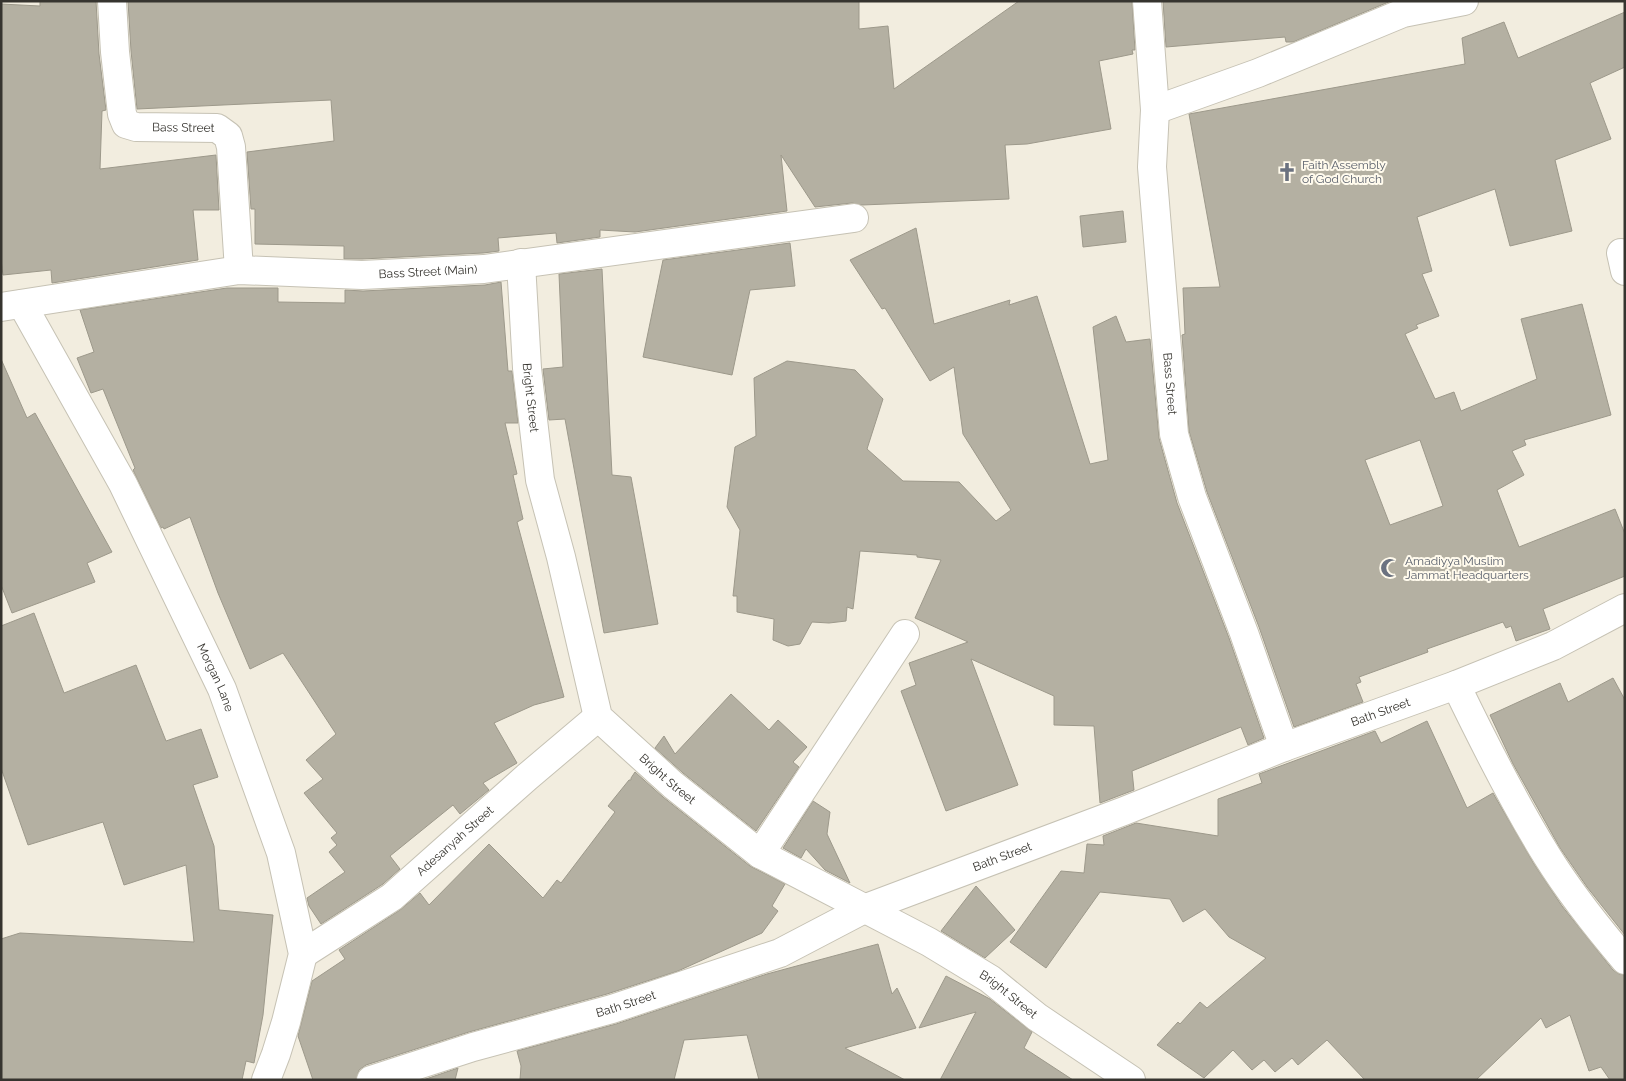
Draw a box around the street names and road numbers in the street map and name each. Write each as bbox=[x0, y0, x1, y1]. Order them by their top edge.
street label: Bass Street bbox=[152, 120, 215, 135]
street label: Bass Street (Main) bbox=[378, 262, 478, 281]
street label: Bass Street bbox=[1160, 352, 1179, 416]
street label: Bright Street bbox=[520, 363, 541, 433]
street label: Morgan Lane bbox=[194, 641, 237, 714]
street label: Bath Street bbox=[1349, 695, 1412, 729]
street label: Bright Street bbox=[636, 751, 698, 807]
street label: Adesanyah Street bbox=[414, 803, 496, 879]
street label: Bath Street bbox=[971, 839, 1034, 874]
street label: Bright Street bbox=[977, 967, 1040, 1021]
street label: Bath Street bbox=[594, 988, 658, 1020]

